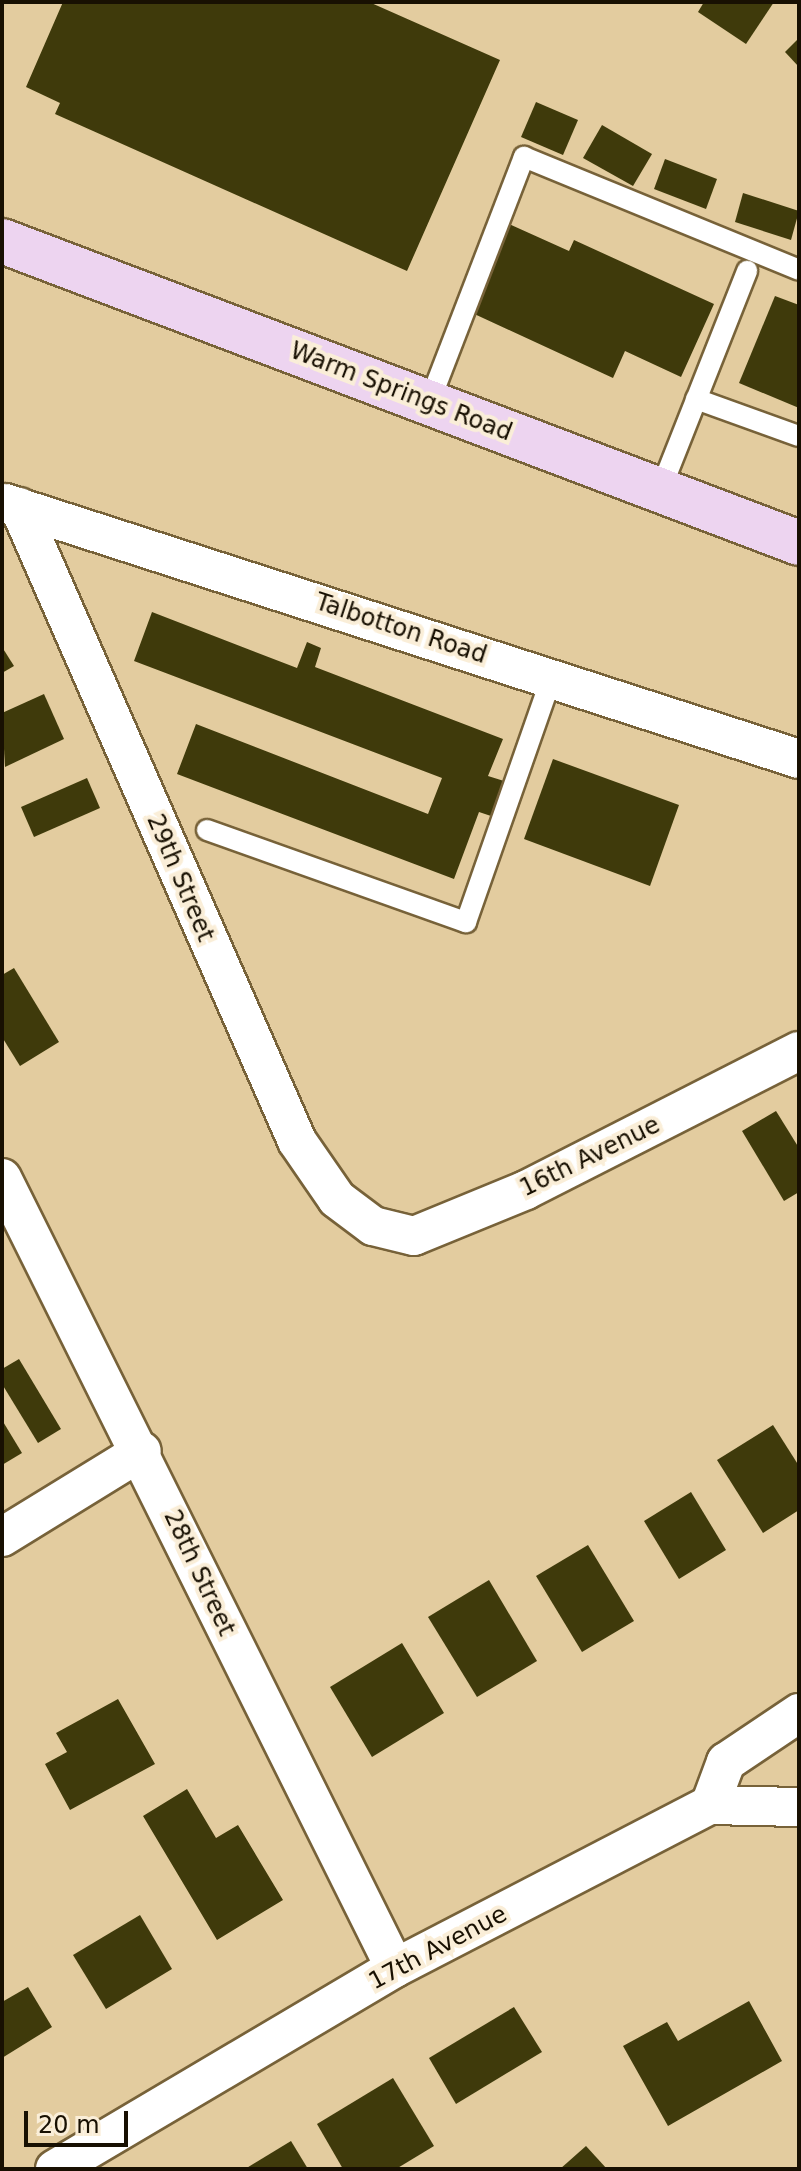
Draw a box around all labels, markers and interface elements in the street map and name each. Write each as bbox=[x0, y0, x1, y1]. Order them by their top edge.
street label: Warm Springs Road bbox=[286, 336, 516, 448]
street label: Talbotton Road bbox=[312, 588, 490, 670]
street label: 29th Street bbox=[140, 810, 220, 946]
street label: 16th Avenue bbox=[515, 1111, 665, 1203]
street label: 28th Street bbox=[157, 1505, 241, 1641]
street label: 17th Avenue bbox=[364, 1900, 512, 1996]
scale bar bbox=[28, 2095, 132, 2145]
text: 20 m bbox=[38, 2111, 100, 2139]

